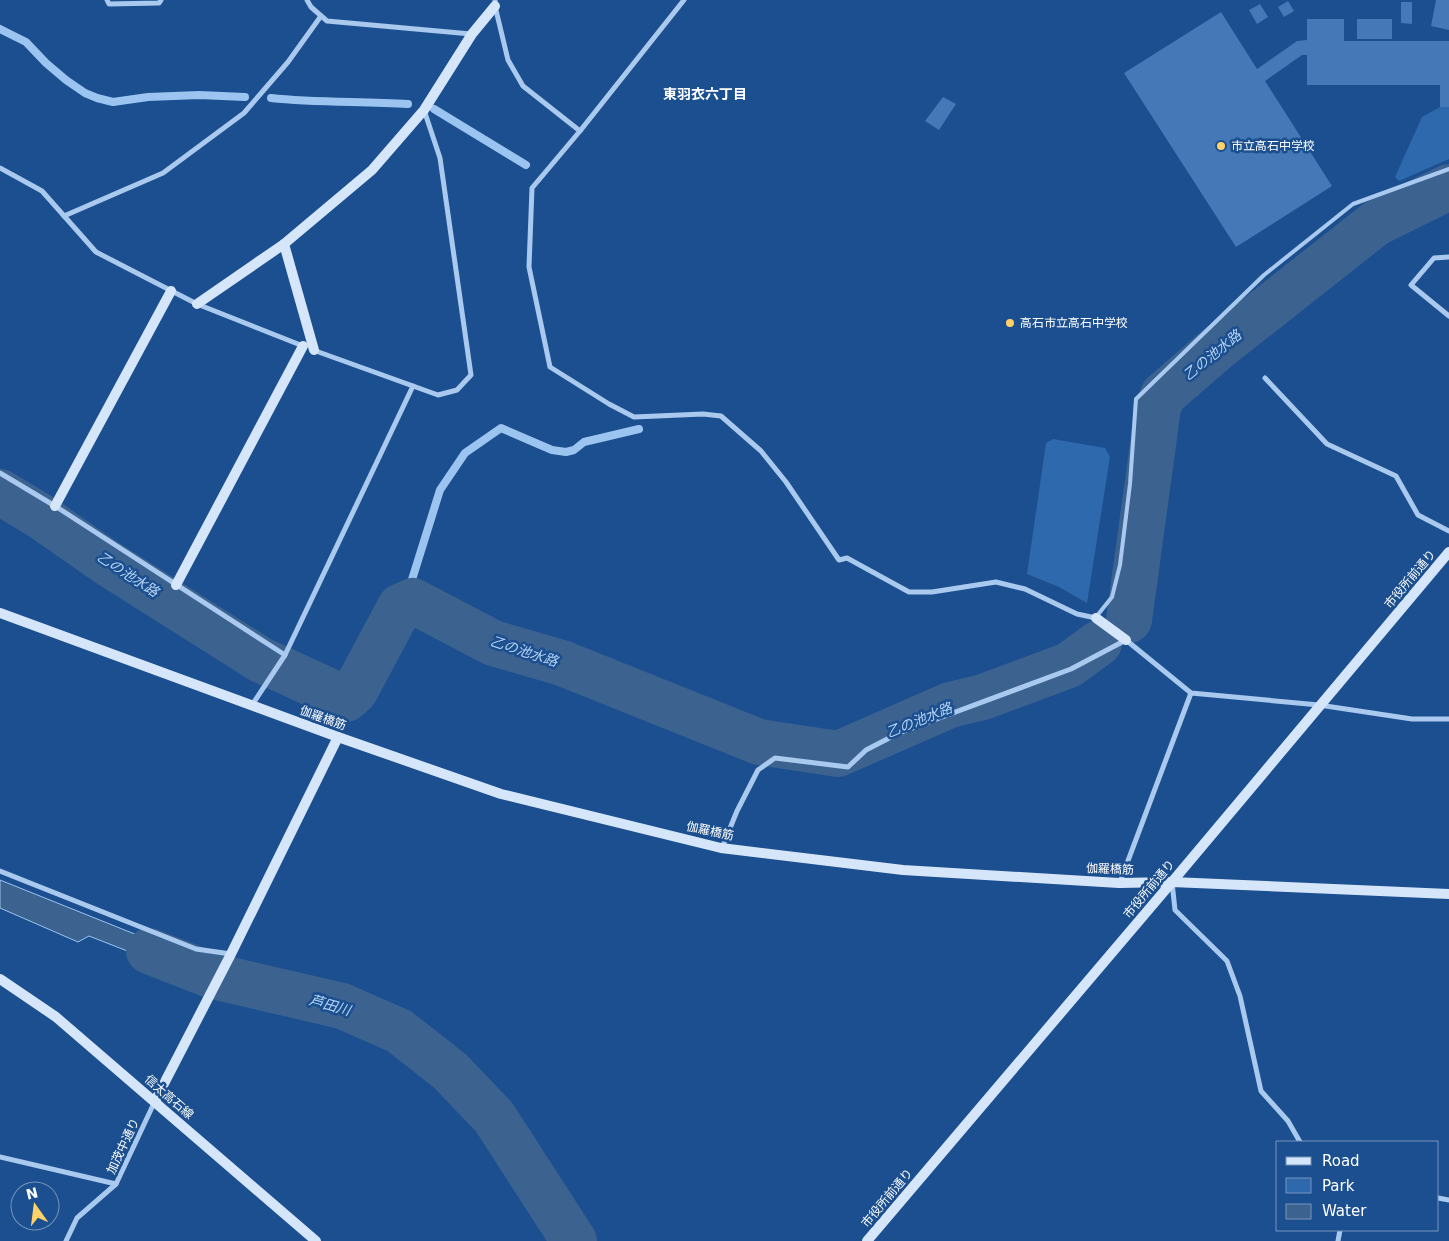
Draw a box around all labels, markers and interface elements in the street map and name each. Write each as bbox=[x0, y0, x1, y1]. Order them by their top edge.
district label: 東羽衣六丁目 bbox=[663, 86, 747, 102]
place label: 市立高石中学校 bbox=[1231, 139, 1315, 153]
marker: 市立高石中学校 bbox=[1215, 140, 1227, 152]
place label: 高石市立高石中学校 bbox=[1020, 316, 1128, 330]
marker: 高石市立高石中学校 bbox=[1004, 317, 1016, 329]
water label: 乙の池水路 bbox=[1180, 326, 1245, 383]
street label: 市役所前通り bbox=[1381, 547, 1439, 611]
water label: 乙の池水路 bbox=[94, 548, 163, 600]
water label: 乙の池水路 bbox=[488, 633, 561, 670]
water label: 乙の池水路 bbox=[884, 699, 955, 741]
street label: 伽羅橋筋 bbox=[298, 703, 348, 733]
street label: 伽羅橋筋 bbox=[685, 819, 735, 843]
street label: 市役所前通り bbox=[1120, 857, 1178, 921]
street label: 伽羅橋筋 bbox=[1086, 861, 1134, 877]
water label: 芦田川 bbox=[308, 992, 354, 1019]
street label: 信太高石線 bbox=[142, 1072, 196, 1122]
street label: 加茂中通り bbox=[104, 1116, 142, 1176]
legend bbox=[1276, 1141, 1439, 1231]
text: Road bbox=[1322, 1152, 1360, 1170]
street label: 市役所前通り bbox=[858, 1166, 916, 1230]
text: Park bbox=[1322, 1177, 1355, 1195]
north arrow bbox=[10, 1181, 60, 1231]
text: N bbox=[24, 1184, 39, 1203]
text: Water bbox=[1322, 1202, 1367, 1220]

